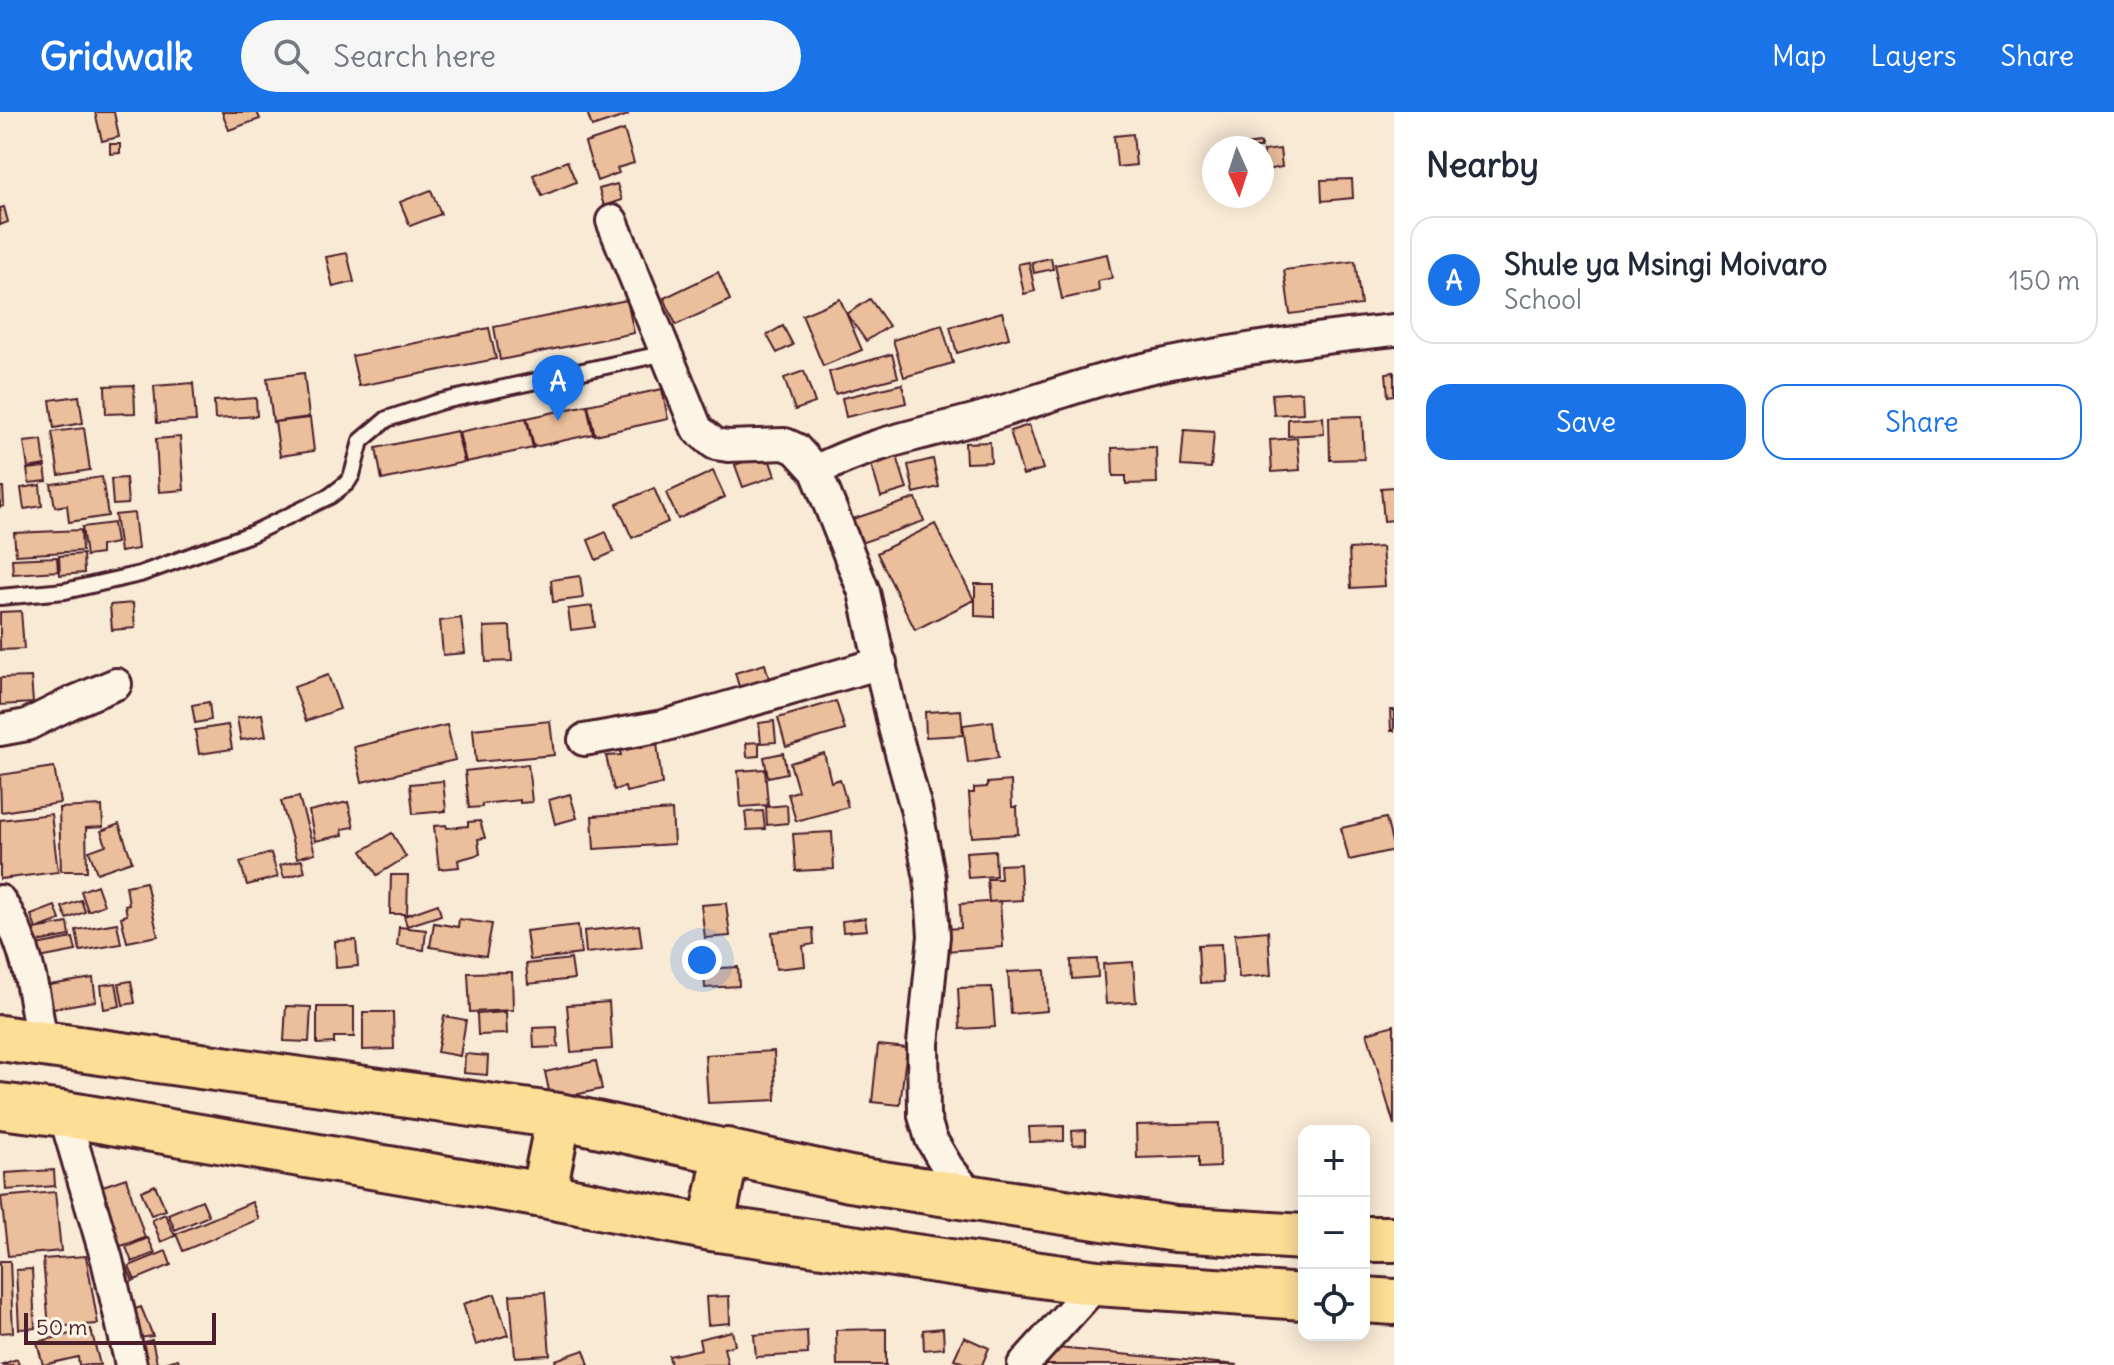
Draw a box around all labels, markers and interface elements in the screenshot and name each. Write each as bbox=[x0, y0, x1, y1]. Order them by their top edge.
search box bbox=[241, 20, 801, 92]
text: Gridwalk bbox=[40, 33, 193, 80]
icon: search bbox=[269, 34, 313, 78]
text: Search here bbox=[333, 37, 496, 75]
text: Map bbox=[1772, 38, 1827, 74]
text: Layers bbox=[1871, 38, 1957, 74]
text: Share bbox=[2001, 38, 2074, 74]
north arrow bbox=[1202, 136, 1274, 208]
text: Nearby bbox=[1426, 143, 1539, 186]
text: Shule ya Msingi Moivaro bbox=[1504, 245, 1827, 283]
text: A bbox=[1446, 264, 1462, 297]
text: 150 m bbox=[2009, 264, 2080, 297]
text: School bbox=[1504, 283, 1582, 316]
pin: A bbox=[532, 355, 584, 421]
button: Save bbox=[1426, 384, 1746, 460]
button: Share bbox=[1762, 384, 2082, 460]
your location bbox=[682, 940, 722, 980]
map controls bbox=[1298, 1125, 1370, 1341]
button: + bbox=[1298, 1125, 1370, 1197]
button: − bbox=[1298, 1197, 1370, 1269]
button: locate bbox=[1298, 1269, 1370, 1341]
scale bar bbox=[24, 1309, 216, 1345]
text: 50 m bbox=[36, 1313, 88, 1341]

